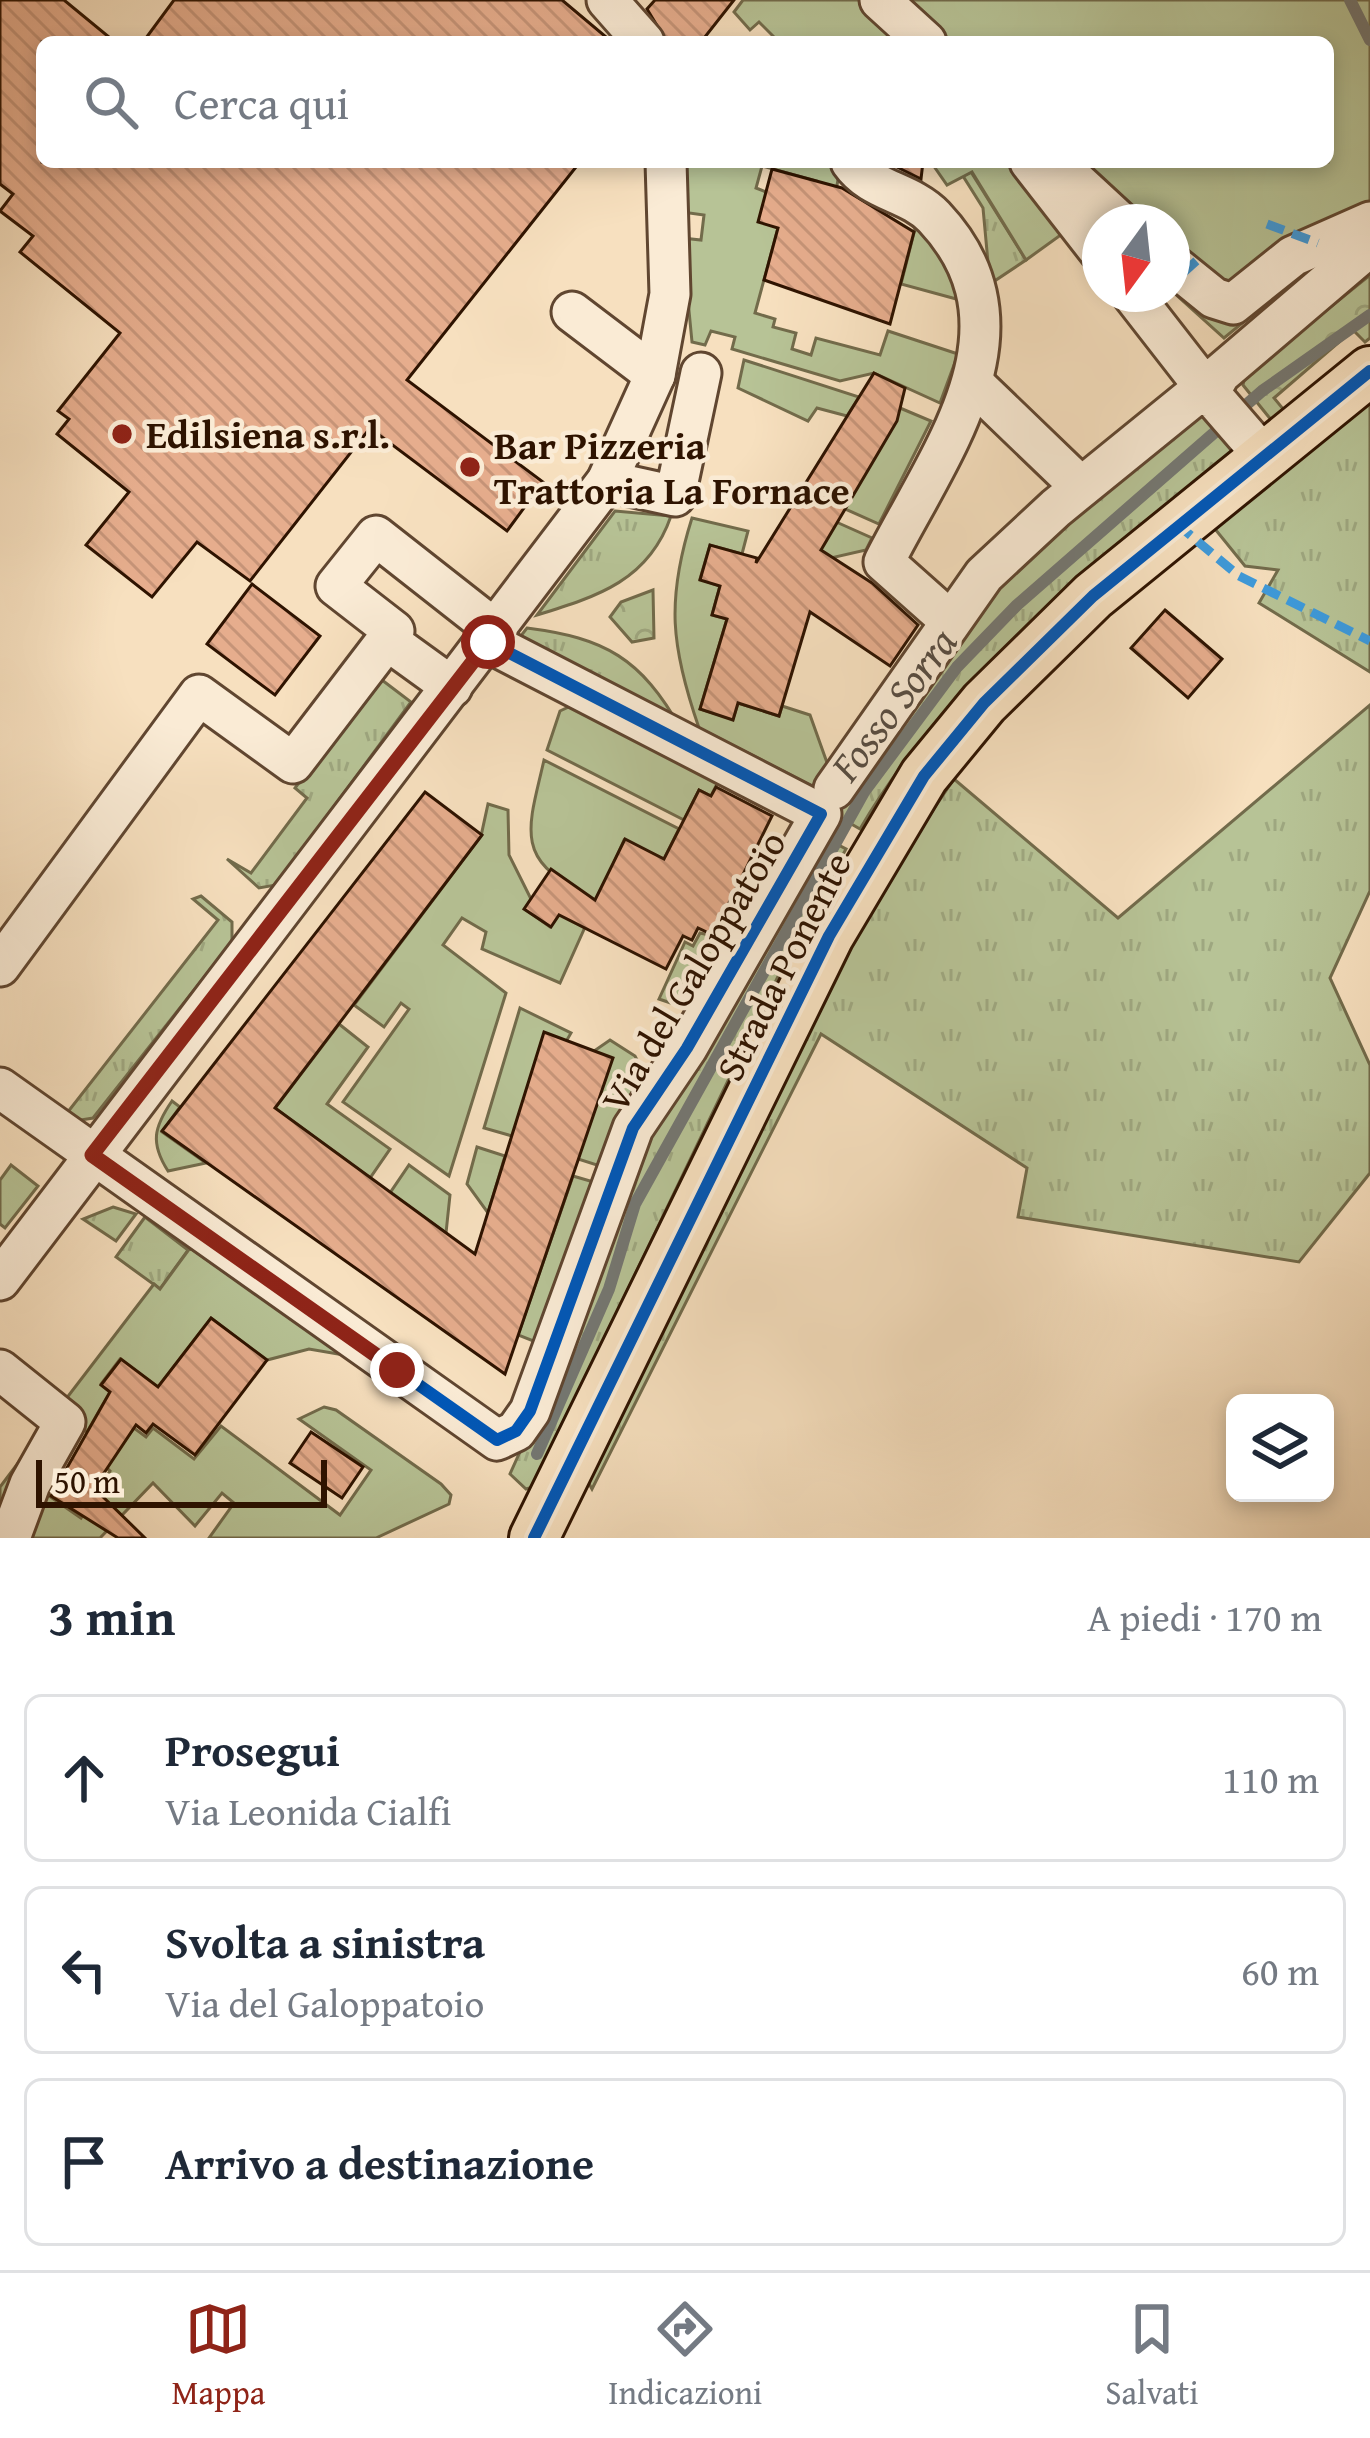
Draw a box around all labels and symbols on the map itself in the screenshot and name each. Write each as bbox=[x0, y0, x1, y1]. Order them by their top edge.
north arrow bbox=[1082, 204, 1190, 312]
place label: Edilsiena s.r.l. bbox=[146, 405, 390, 462]
place label: Bar Pizzeria Trattoria La Fornace bbox=[494, 416, 850, 518]
marker: Edilsiena s.r.l. bbox=[109, 421, 135, 447]
marker: Bar Pizzeria Trattoria La Fornace bbox=[457, 454, 483, 480]
water label: Fosso Sorra bbox=[814, 614, 971, 794]
route start bbox=[461, 615, 515, 669]
street label: Via del Galoppatoio bbox=[586, 819, 799, 1122]
street label: Strada Ponente bbox=[700, 842, 865, 1090]
route end bbox=[370, 1343, 424, 1397]
scale bar bbox=[36, 1454, 327, 1507]

